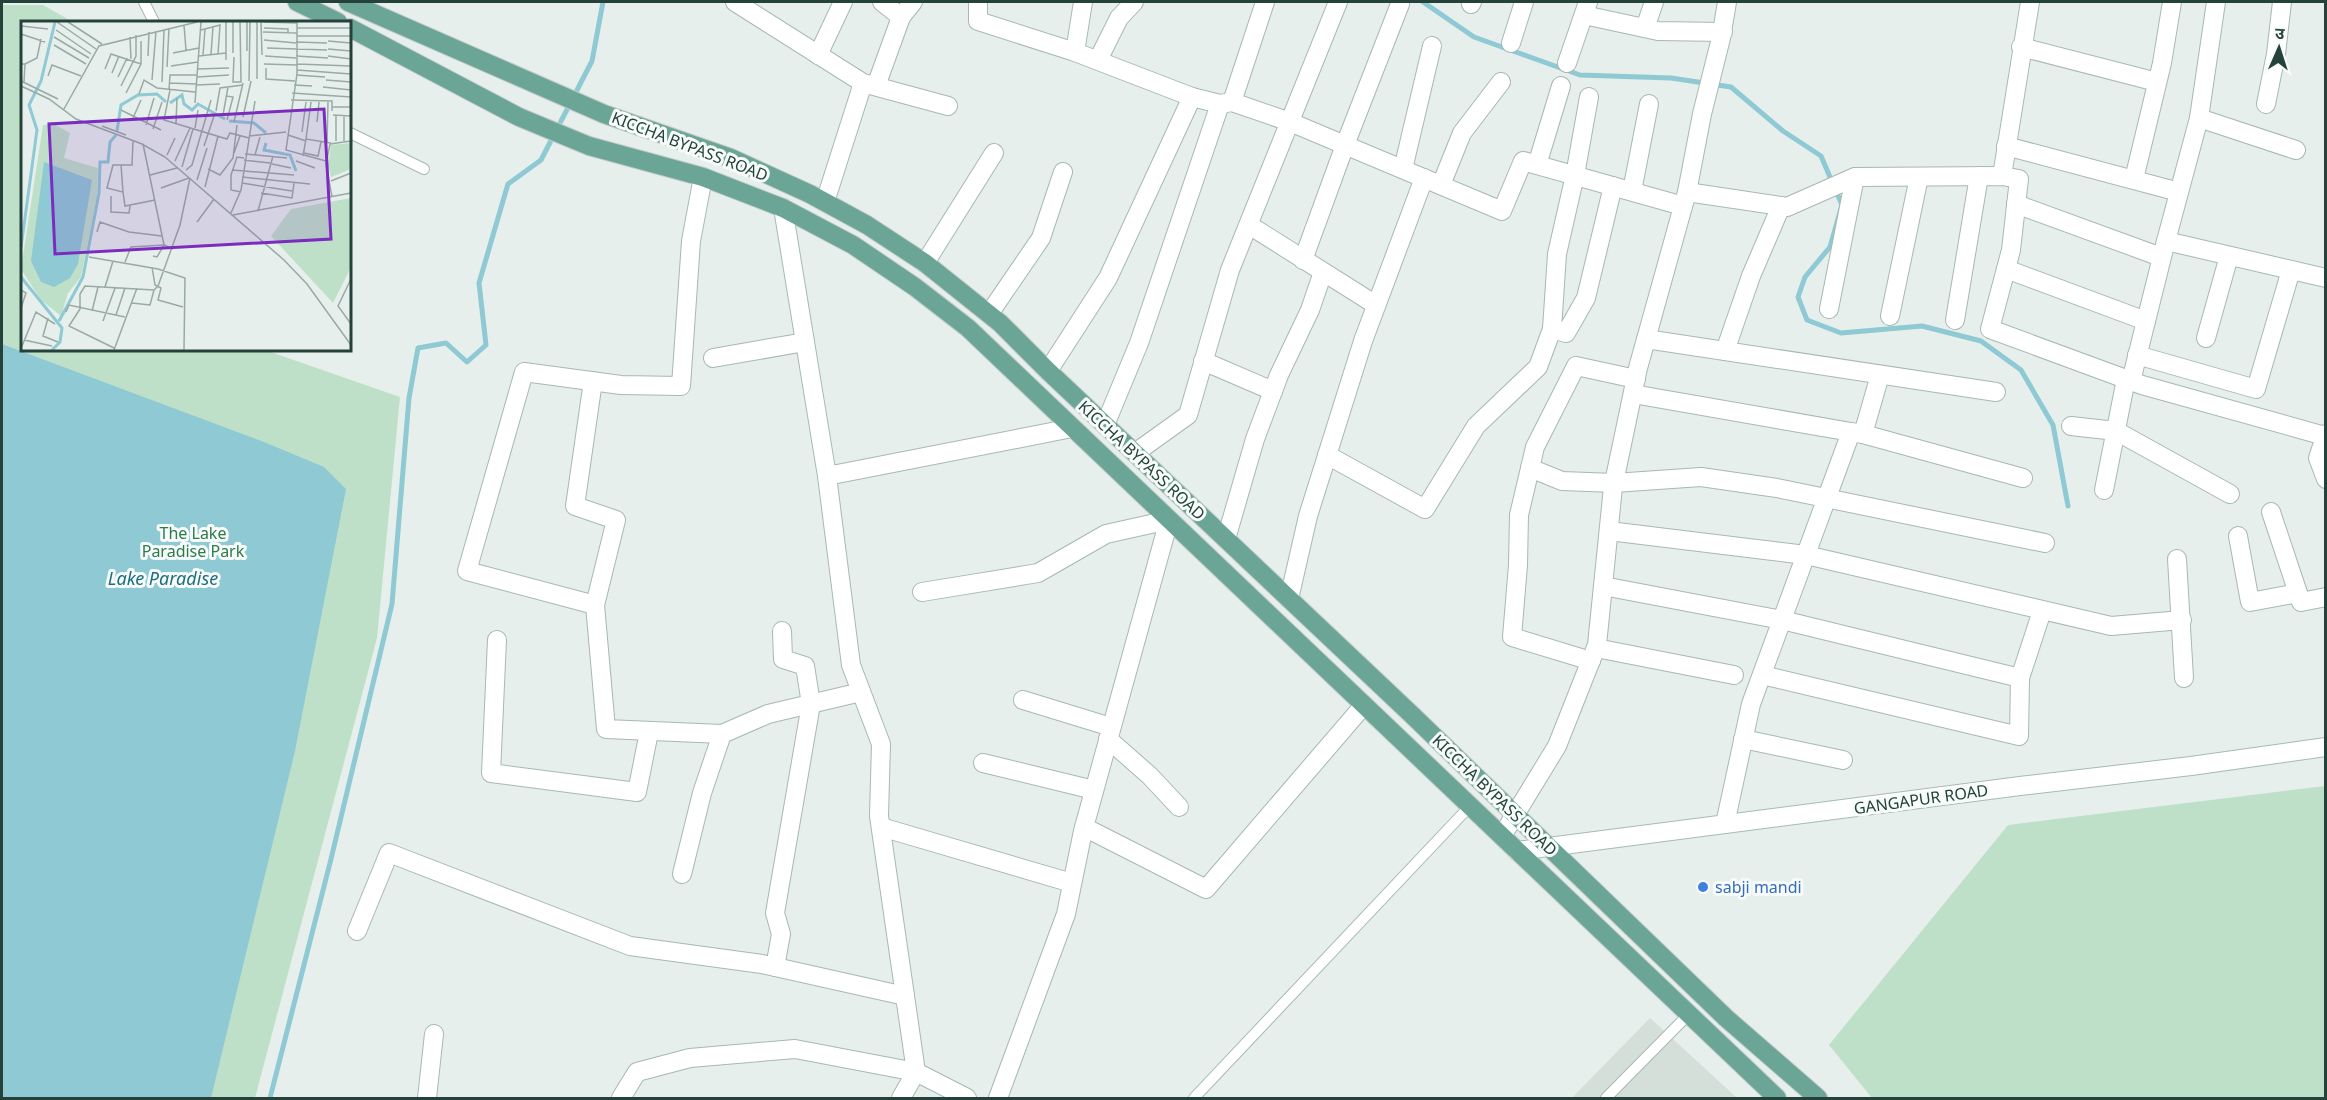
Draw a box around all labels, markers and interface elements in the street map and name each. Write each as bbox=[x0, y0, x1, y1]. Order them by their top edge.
north arrow bbox=[2249, 18, 2309, 78]
inset map bbox=[21, 21, 351, 351]
text: उ bbox=[2275, 22, 2286, 44]
street label: KICCHA BYPASS ROAD bbox=[609, 106, 771, 186]
street label: KICCHA BYPASS ROAD bbox=[1074, 395, 1210, 525]
park label: The Lake Paradise Park bbox=[142, 522, 245, 562]
water label: Lake Paradise bbox=[108, 566, 218, 590]
street label: KICCHA BYPASS ROAD bbox=[1428, 730, 1562, 860]
street label: GANGAPUR ROAD bbox=[1852, 779, 1990, 819]
place label: sabji mandi bbox=[1715, 876, 1802, 898]
marker: sabji mandi bbox=[1696, 880, 1710, 894]

